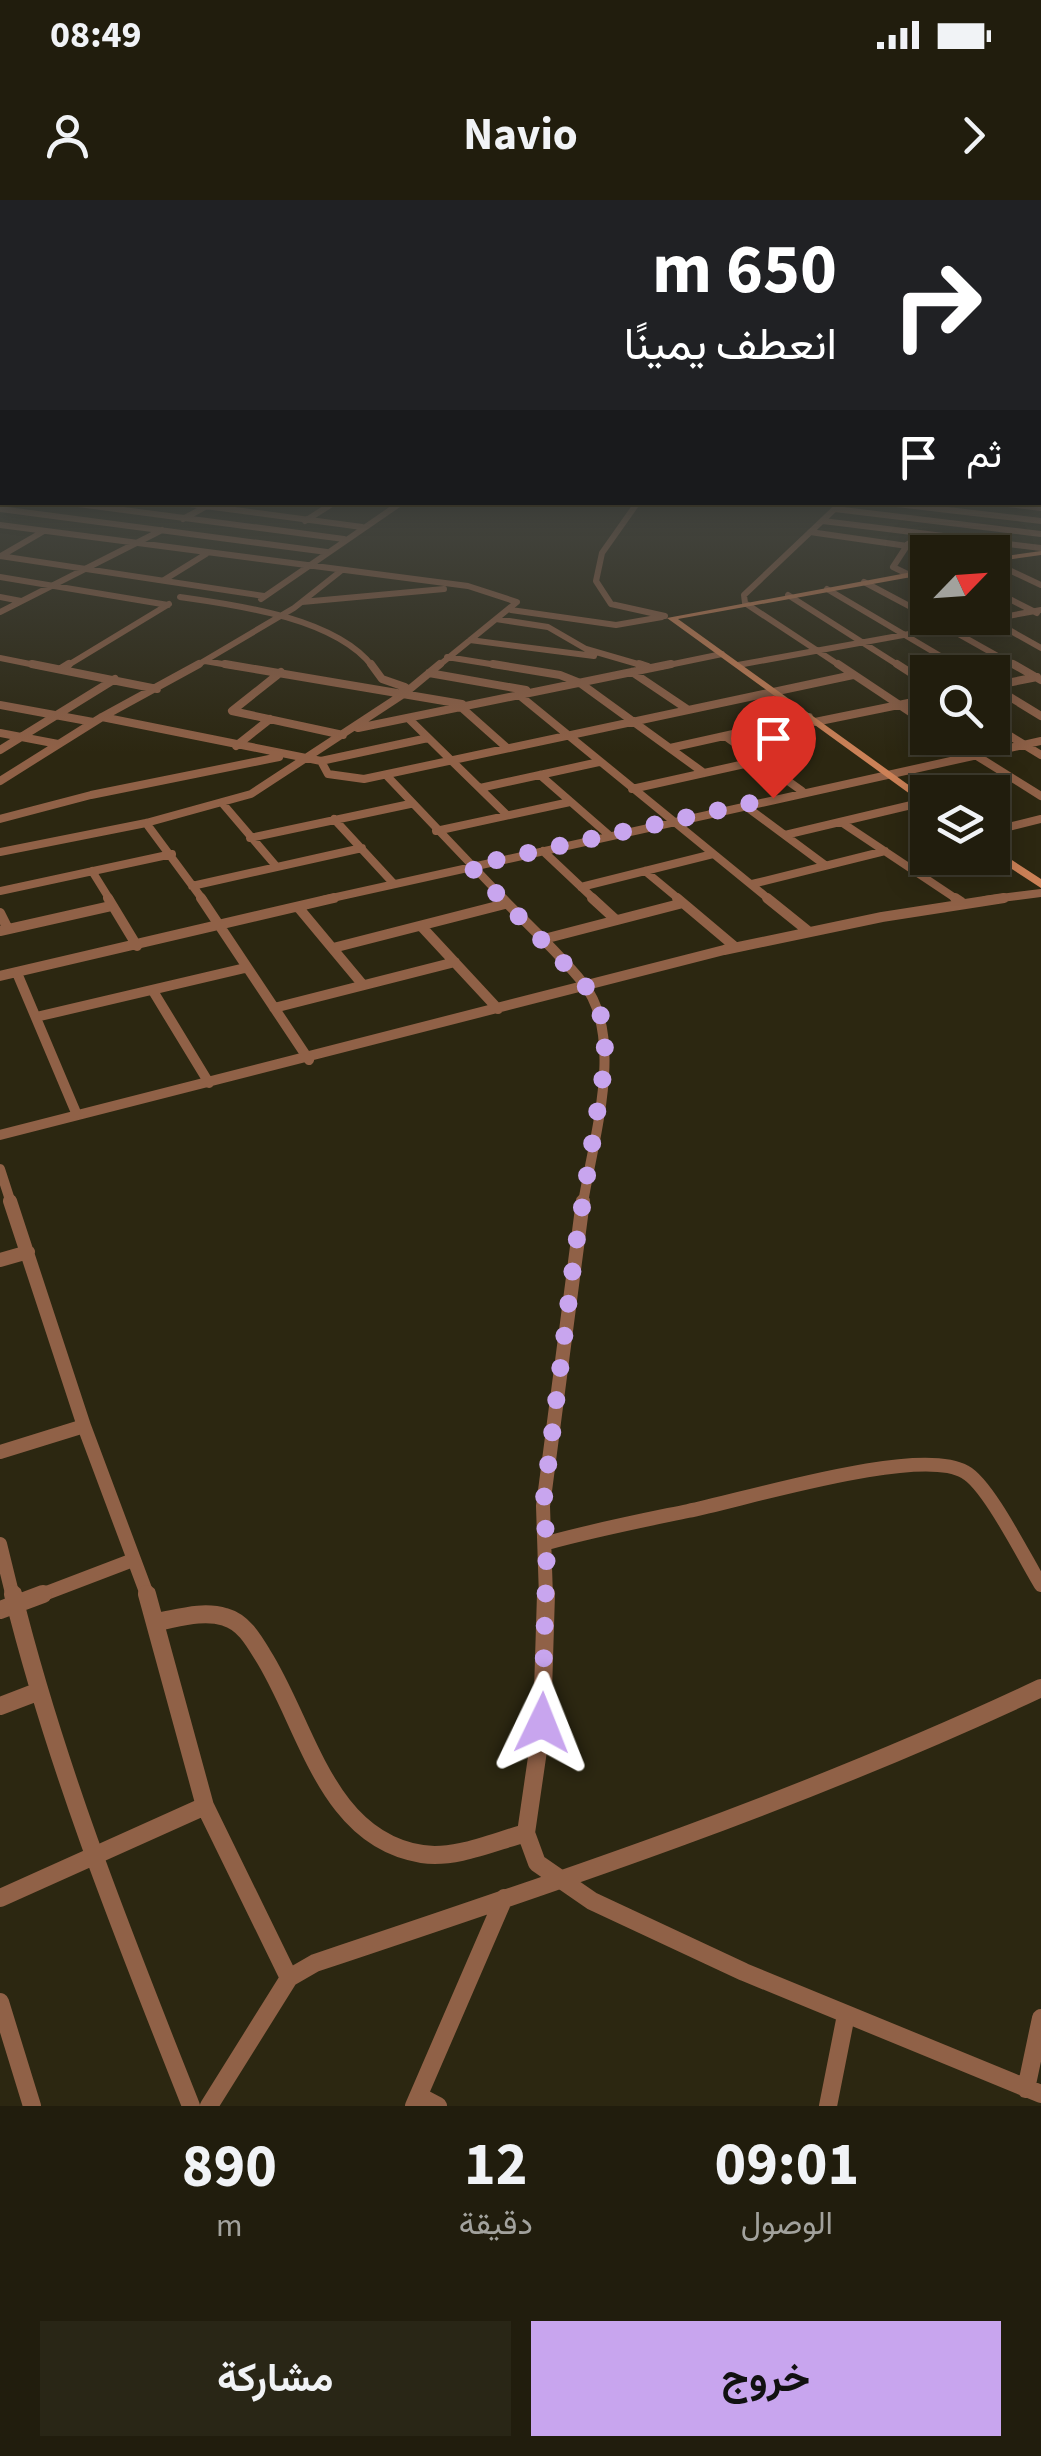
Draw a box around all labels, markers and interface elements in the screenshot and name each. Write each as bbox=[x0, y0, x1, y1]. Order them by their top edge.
text: 08:49 bbox=[50, 8, 142, 62]
text: Navio bbox=[463, 103, 578, 167]
icon: person bbox=[40, 108, 95, 163]
icon: forward bbox=[946, 108, 1001, 163]
text: 650 m bbox=[652, 220, 837, 320]
icon: right bbox=[872, 240, 1002, 370]
text: انعطف يمينًا bbox=[624, 313, 837, 377]
text: ثم bbox=[966, 428, 1002, 482]
icon: arrive bbox=[891, 430, 946, 485]
north arrow bbox=[910, 535, 1010, 635]
map controls bbox=[910, 535, 1010, 875]
button: search bbox=[910, 655, 1010, 755]
pin bbox=[731, 696, 816, 799]
icon: arrive bbox=[746, 711, 801, 766]
button: layers bbox=[910, 775, 1010, 875]
position arrow bbox=[490, 1671, 594, 1775]
text: 12 bbox=[464, 2123, 527, 2208]
text: 09:01 bbox=[714, 2123, 859, 2208]
text: 890 bbox=[182, 2125, 277, 2210]
text: دقيقة bbox=[459, 2201, 533, 2247]
text: الوصول bbox=[741, 2201, 833, 2247]
text: m bbox=[216, 2203, 243, 2249]
button: مشاركة bbox=[40, 2321, 511, 2436]
button: خروج bbox=[531, 2321, 1001, 2436]

